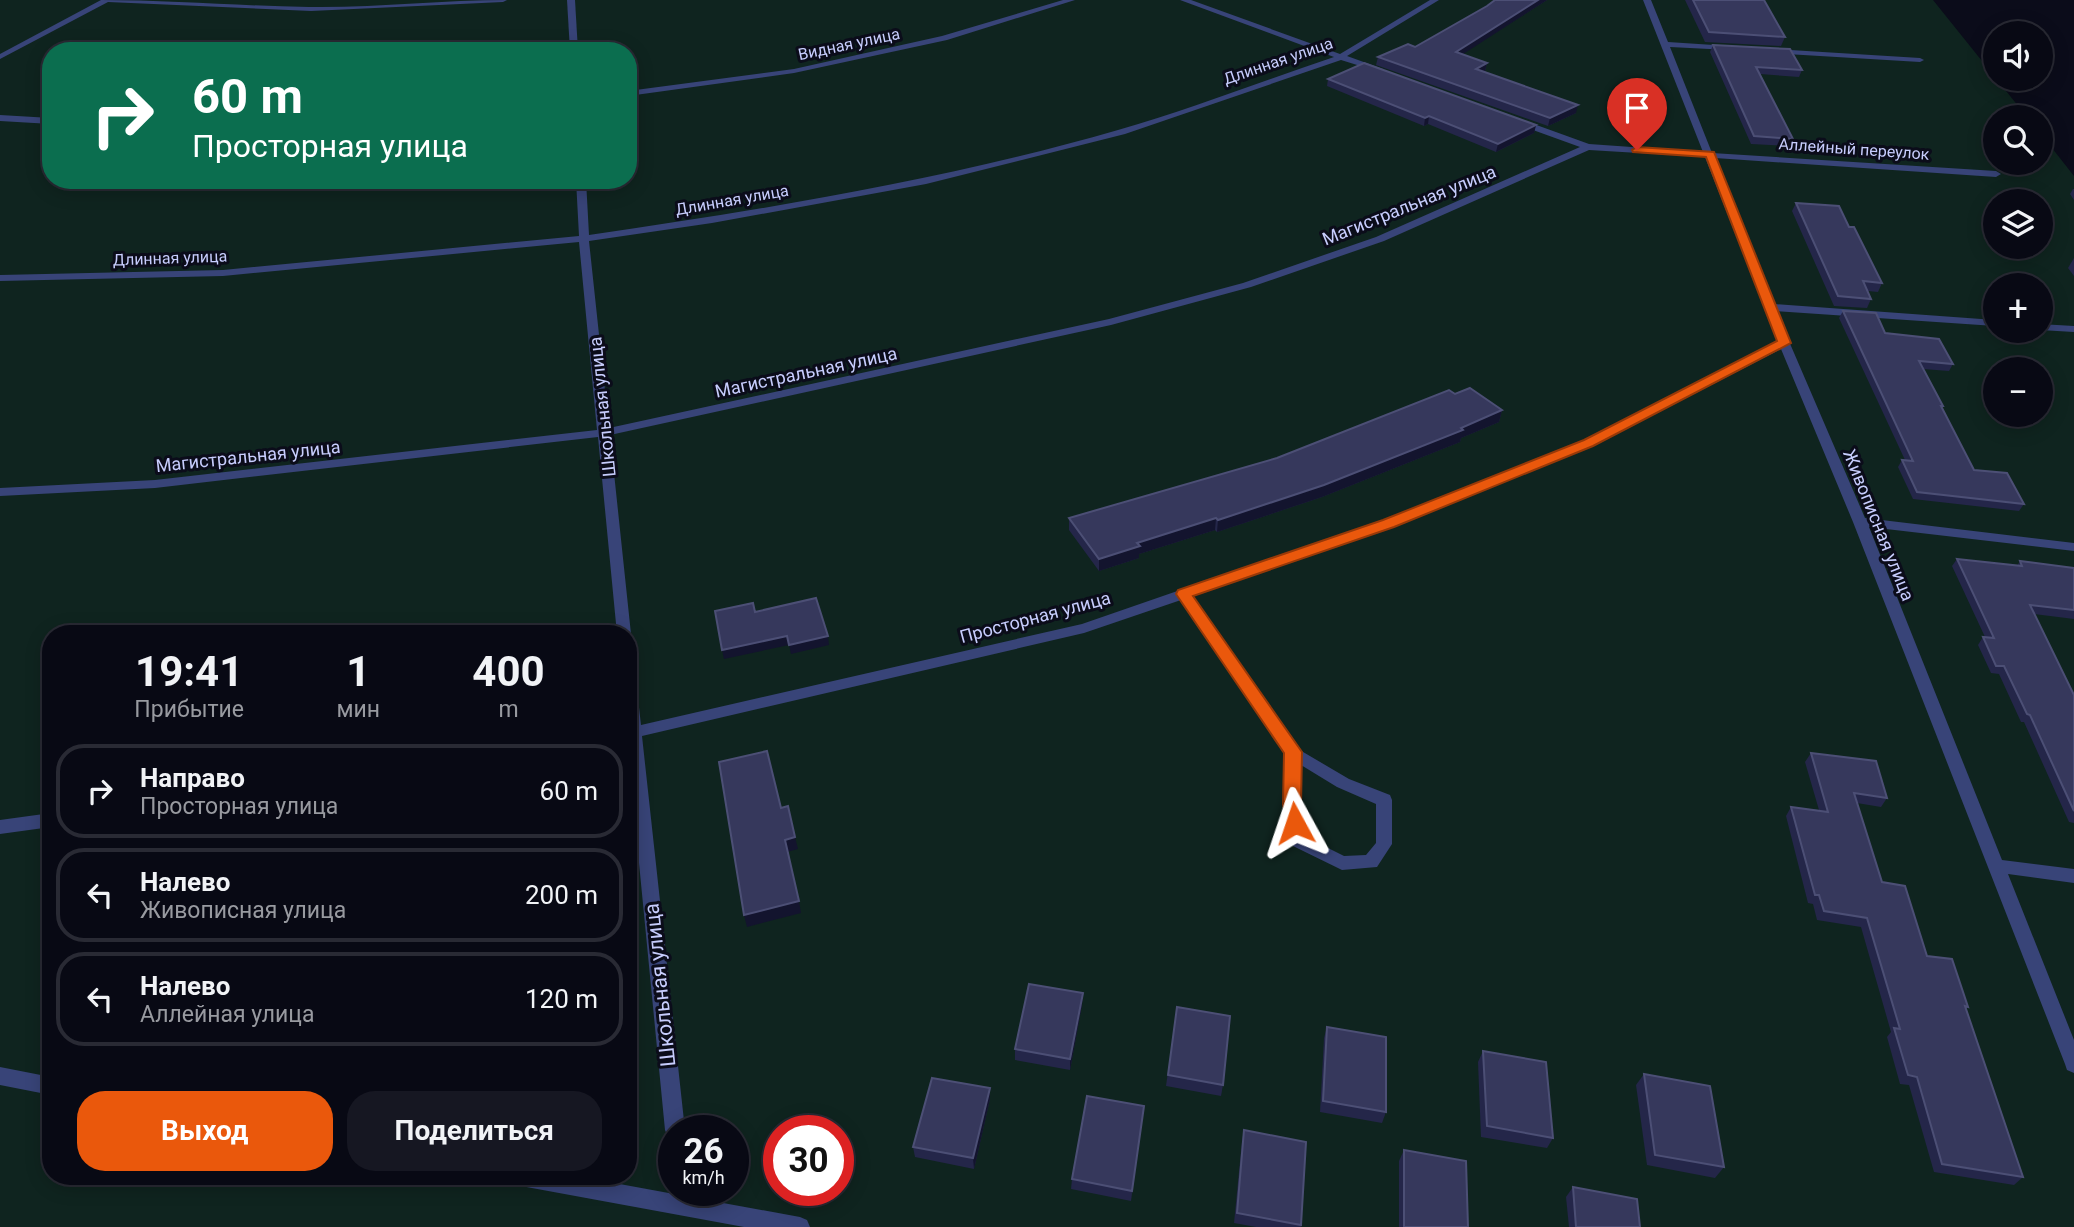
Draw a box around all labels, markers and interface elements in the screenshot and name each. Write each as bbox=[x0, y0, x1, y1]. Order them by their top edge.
map controls bbox=[1983, 21, 2053, 427]
button: sound bbox=[1983, 21, 2053, 91]
street label: Видная улица bbox=[796, 24, 902, 64]
street label: Длинная улица bbox=[1221, 33, 1335, 89]
text: 60 m bbox=[192, 68, 303, 125]
icon: right bbox=[77, 70, 168, 161]
pin bbox=[1607, 78, 1667, 150]
icon: arrive bbox=[1618, 89, 1656, 127]
button: search bbox=[1983, 105, 2053, 175]
text: Просторная улица bbox=[192, 127, 468, 165]
street label: Аллейный переулок bbox=[1778, 134, 1930, 164]
street label: Магистральная улица bbox=[1319, 161, 1499, 249]
street label: Длинная улица bbox=[674, 181, 790, 219]
button: layers bbox=[1983, 189, 2053, 259]
street label: Длинная улица bbox=[112, 247, 228, 269]
button: + bbox=[1983, 273, 2053, 343]
street label: Школьная улица bbox=[584, 336, 620, 478]
street label: Магистральная улица bbox=[713, 342, 899, 402]
button: − bbox=[1983, 357, 2053, 427]
street label: Магистральная улица bbox=[155, 436, 341, 476]
street label: Живописная улица bbox=[1839, 446, 1919, 604]
street label: Просторная улица bbox=[957, 587, 1113, 647]
text: 19:41 bbox=[135, 647, 243, 696]
text: 1 bbox=[346, 647, 370, 696]
text: 400 bbox=[472, 647, 545, 696]
text: Прибытие bbox=[134, 696, 244, 723]
text: мин bbox=[336, 696, 380, 723]
text: m bbox=[498, 696, 519, 723]
text: Направо bbox=[140, 763, 245, 793]
icon: right bbox=[81, 772, 119, 810]
text: 60 m bbox=[540, 776, 598, 806]
position arrow bbox=[1258, 786, 1332, 860]
text: Просторная улица bbox=[140, 793, 338, 820]
text: Налево bbox=[140, 867, 230, 897]
icon: left bbox=[81, 876, 119, 914]
text: 200 m bbox=[525, 880, 598, 910]
text: Живописная улица bbox=[140, 897, 346, 924]
street label: Школьная улица bbox=[639, 902, 681, 1068]
text: Налево bbox=[140, 971, 230, 1001]
icon: left bbox=[81, 980, 119, 1018]
text: 120 m bbox=[525, 984, 598, 1014]
text: Аллейная улица bbox=[140, 1001, 315, 1028]
button: Выход bbox=[77, 1091, 333, 1171]
button: Поделиться bbox=[347, 1091, 602, 1171]
speed limit sign: 30 bbox=[763, 1115, 854, 1206]
text: 26 bbox=[683, 1131, 724, 1172]
text: km/h bbox=[682, 1167, 725, 1188]

